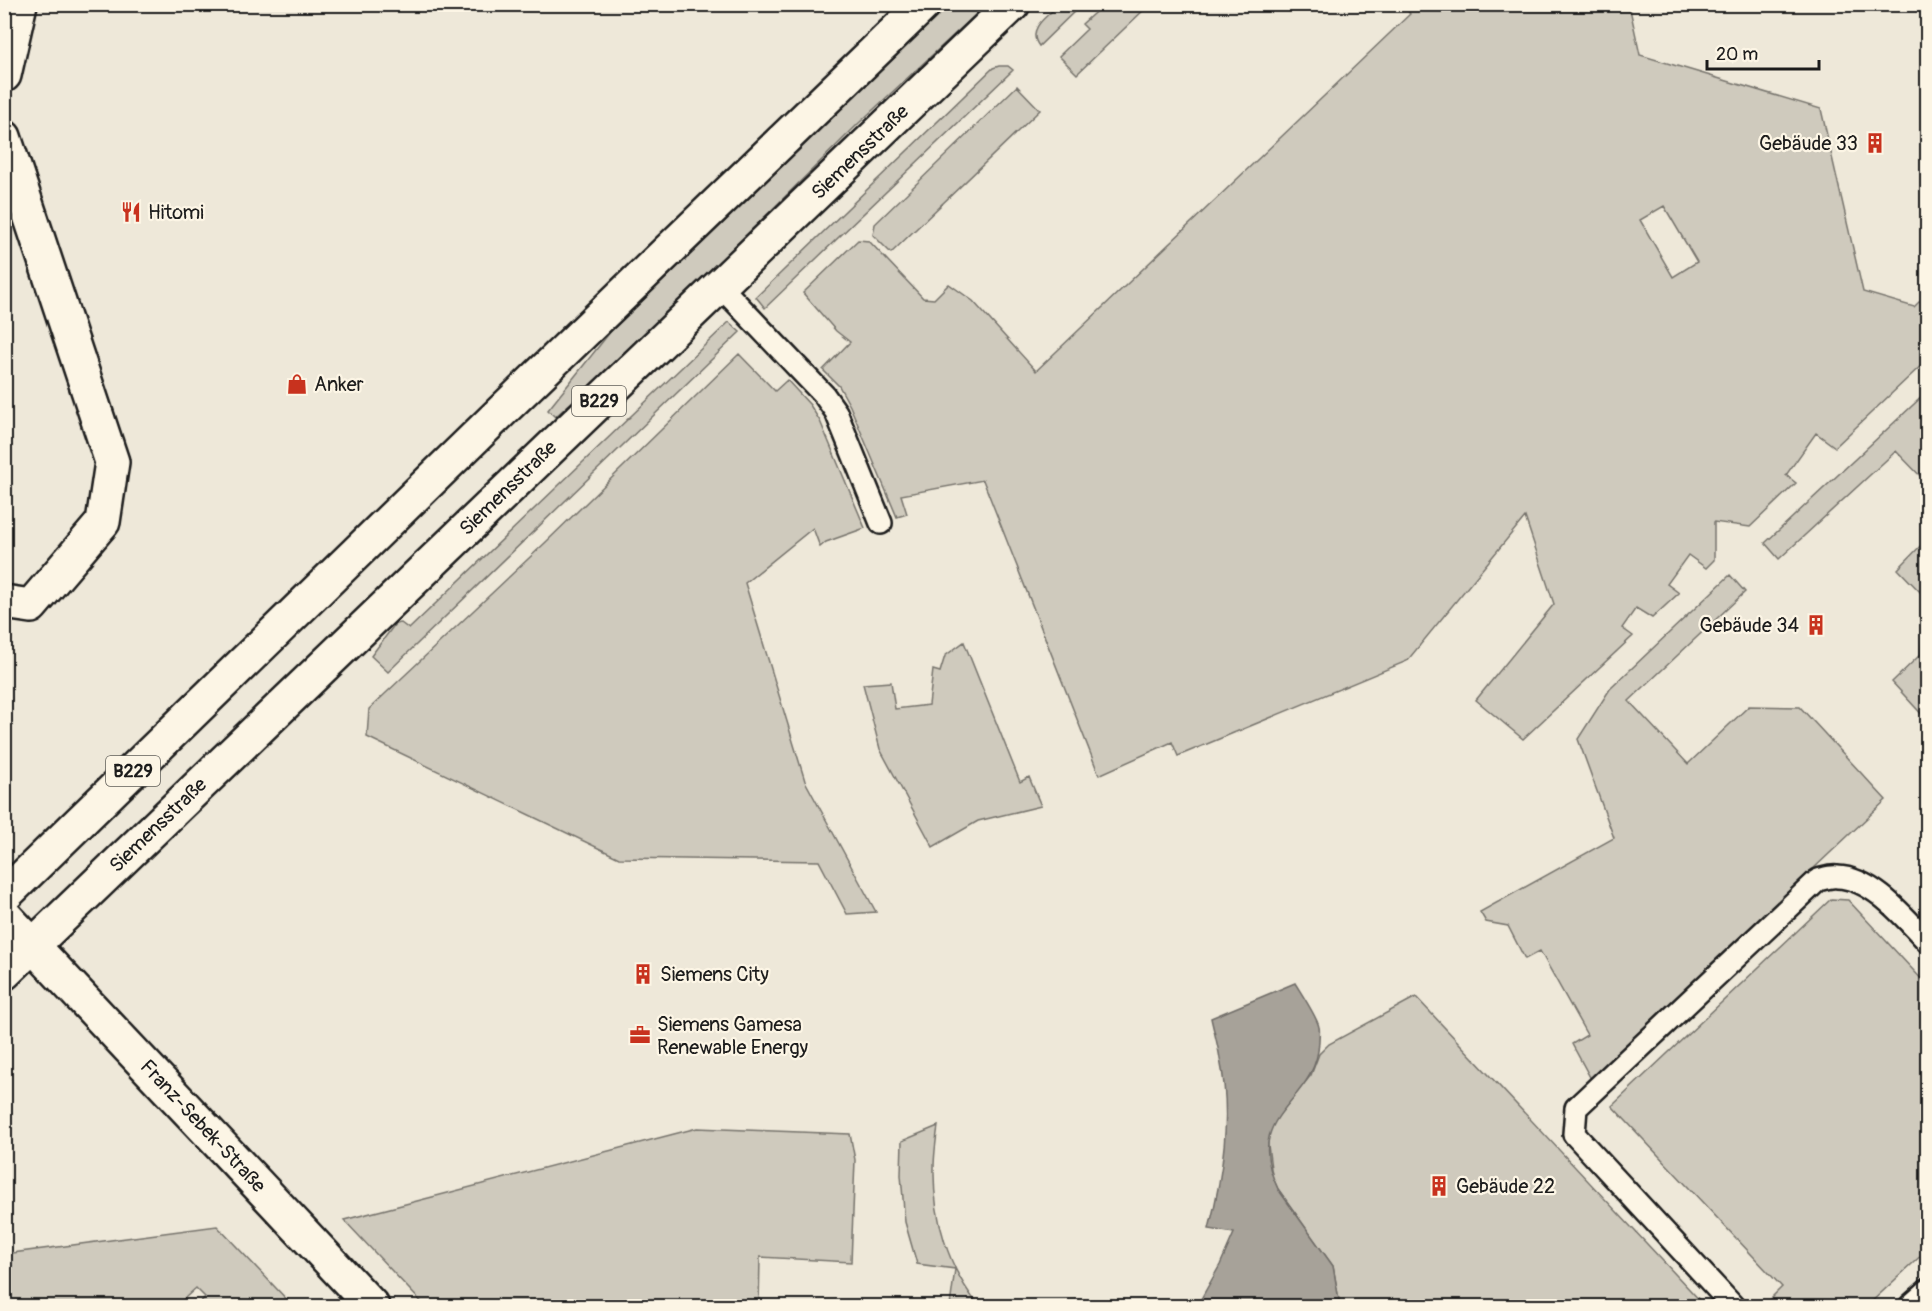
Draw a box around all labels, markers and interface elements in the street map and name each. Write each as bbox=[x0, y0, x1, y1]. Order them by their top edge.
scale bar bbox=[1707, 33, 1820, 71]
text: 20 m bbox=[1716, 43, 1758, 66]
street label: Siemensstraße bbox=[806, 99, 914, 205]
place label: Gebäude 33 bbox=[1759, 131, 1858, 156]
building icon: Gebäude 33 bbox=[1863, 131, 1887, 155]
restaurant icon: Hitomi bbox=[119, 200, 143, 224]
place label: Hitomi bbox=[148, 200, 204, 225]
shop icon: Anker bbox=[285, 372, 309, 396]
place label: Anker bbox=[314, 372, 364, 397]
road number: B229 bbox=[572, 386, 626, 416]
street label: Siemensstraße bbox=[454, 435, 562, 541]
place label: Gebäude 34 bbox=[1700, 613, 1799, 638]
building icon: Gebäude 34 bbox=[1804, 613, 1828, 637]
road number: B229 bbox=[106, 756, 160, 786]
street label: Siemensstraße bbox=[104, 772, 212, 878]
building icon: Siemens City bbox=[631, 962, 655, 986]
place label: Siemens City bbox=[660, 962, 769, 987]
place label: Siemens Gamesa Renewable Energy bbox=[657, 1012, 809, 1060]
office icon: Siemens Gamesa Renewable Energy bbox=[628, 1023, 652, 1047]
street label: Franz-Sebek-Straße bbox=[135, 1054, 271, 1198]
building icon: Gebäude 22 bbox=[1427, 1174, 1451, 1198]
place label: Gebäude 22 bbox=[1456, 1174, 1555, 1199]

